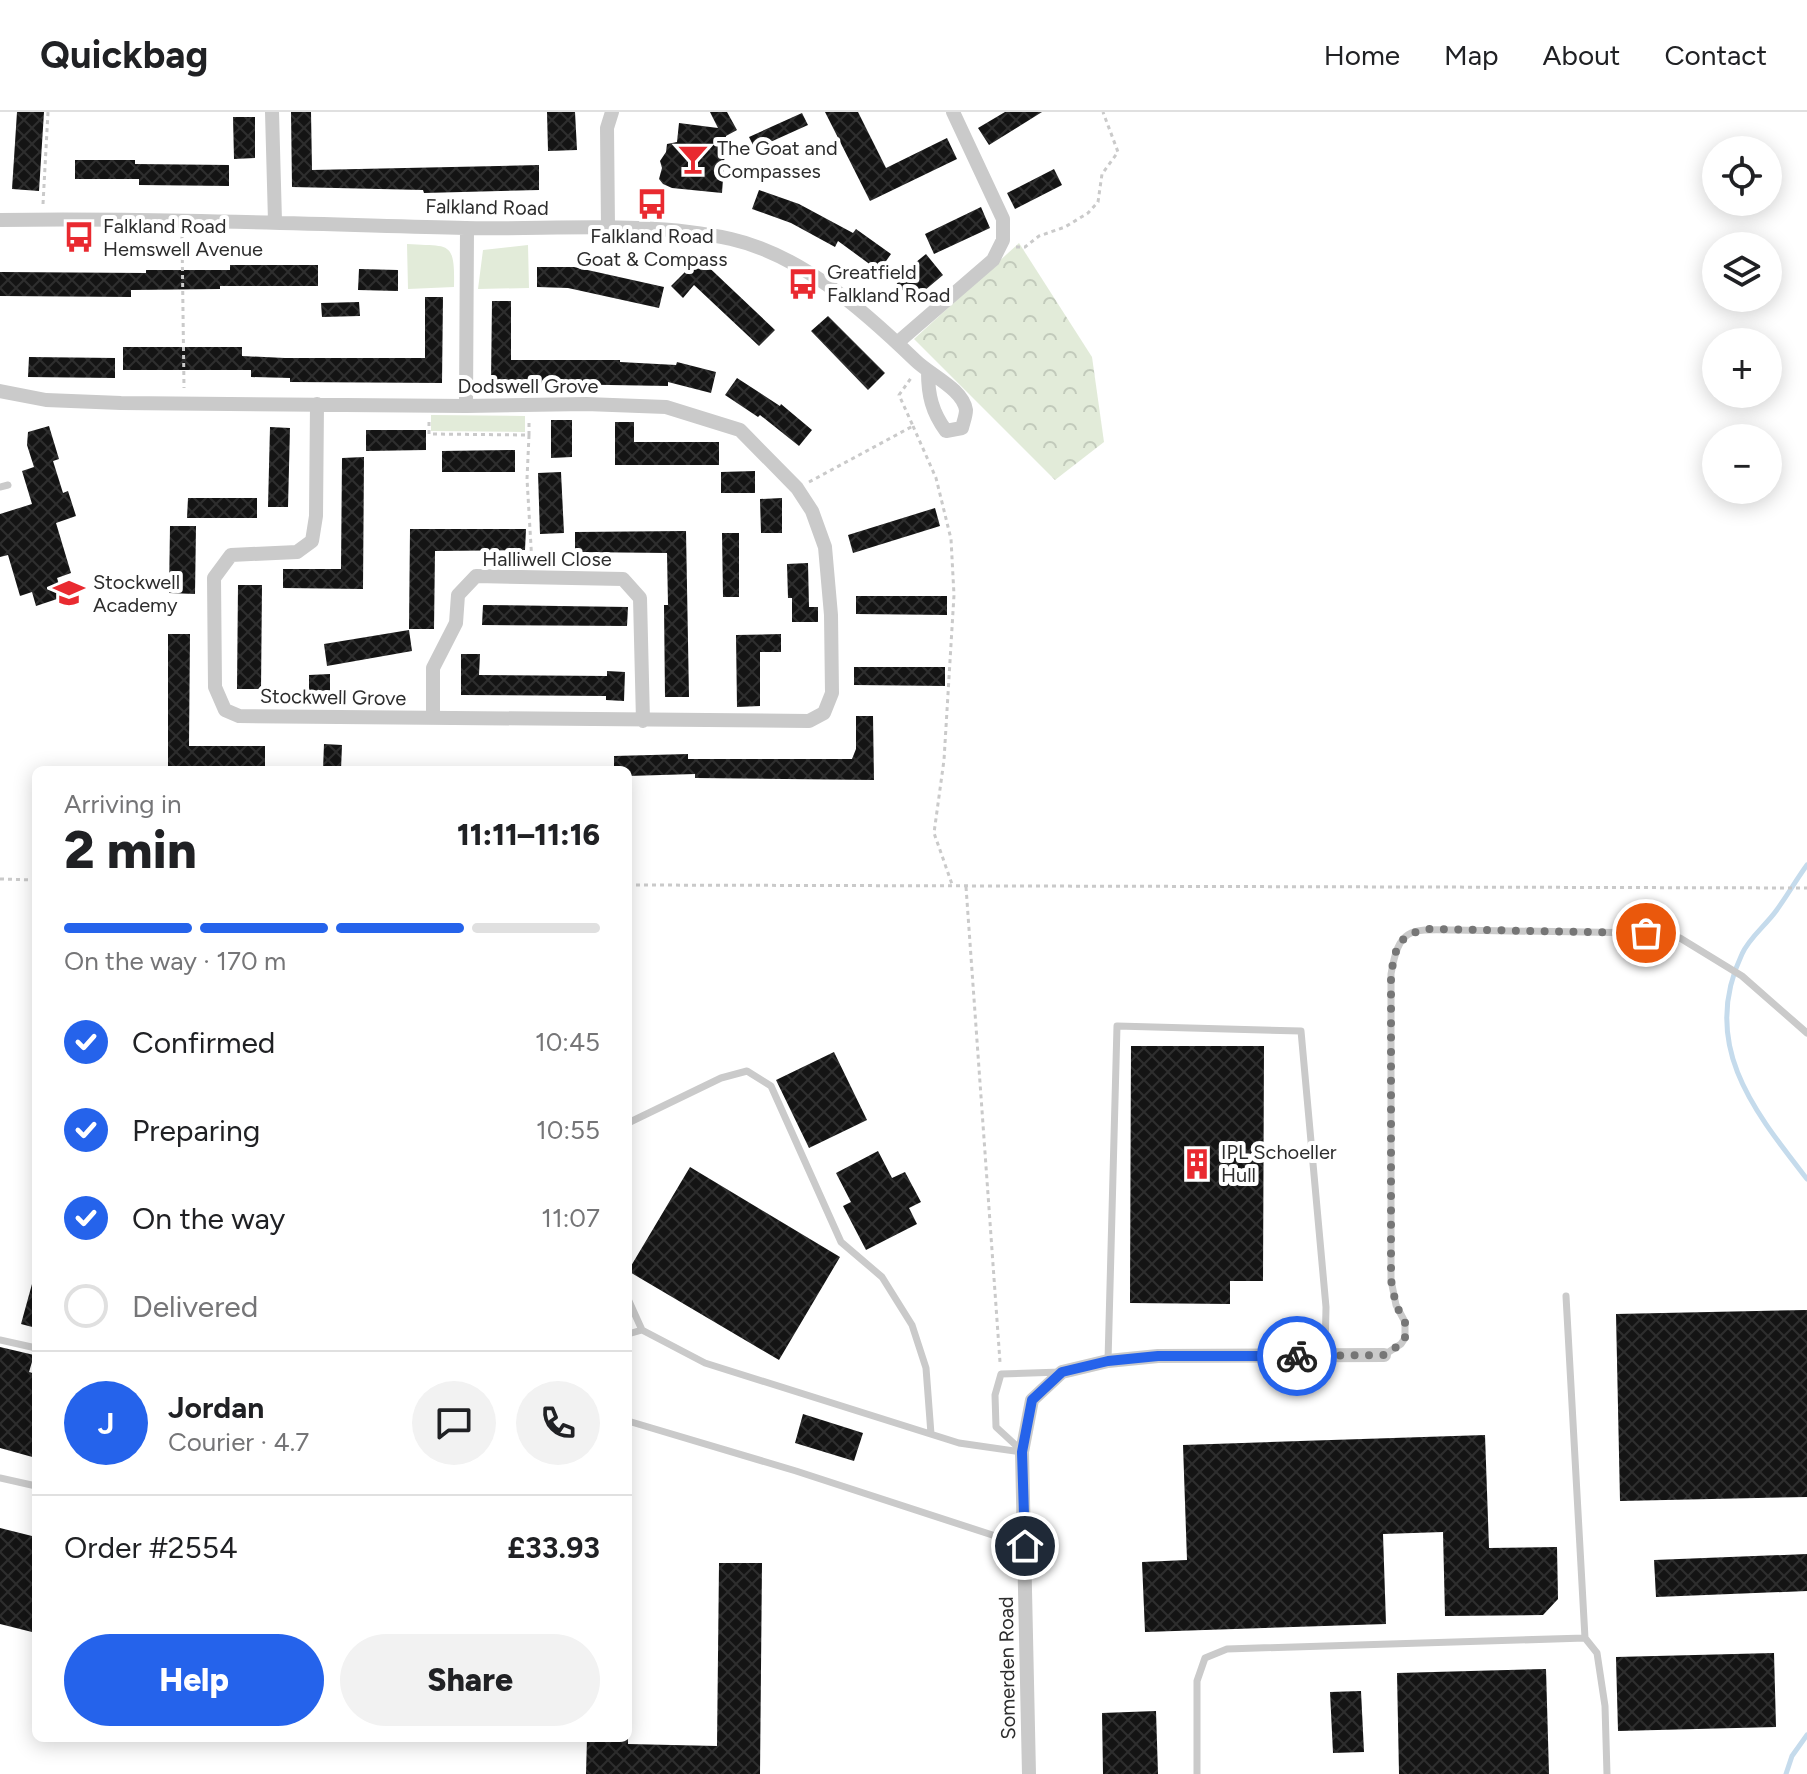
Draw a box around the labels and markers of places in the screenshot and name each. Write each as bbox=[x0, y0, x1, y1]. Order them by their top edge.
place label: The Goat and Compasses bbox=[717, 136, 838, 183]
bar icon: The Goat and Compasses bbox=[676, 142, 710, 176]
bus stop icon: Falkland Road Goat & Compass bbox=[635, 187, 669, 221]
place label: Falkland Road Hemswell Avenue bbox=[103, 214, 263, 261]
bus stop icon: Falkland Road Hemswell Avenue bbox=[62, 220, 96, 254]
place label: Falkland Road Goat & Compass bbox=[576, 224, 728, 271]
place label: Greatfield Falkland Road bbox=[827, 260, 951, 307]
bus stop icon: Greatfield Falkland Road bbox=[786, 267, 820, 301]
place label: Stockwell Academy bbox=[93, 570, 180, 617]
school or university icon: Stockwell Academy bbox=[52, 576, 86, 610]
pin bbox=[1612, 899, 1680, 967]
place label: IPL Schoeller Hull bbox=[1221, 1140, 1337, 1187]
building icon: IPL Schoeller Hull bbox=[1180, 1147, 1214, 1181]
pin bbox=[991, 1512, 1059, 1580]

